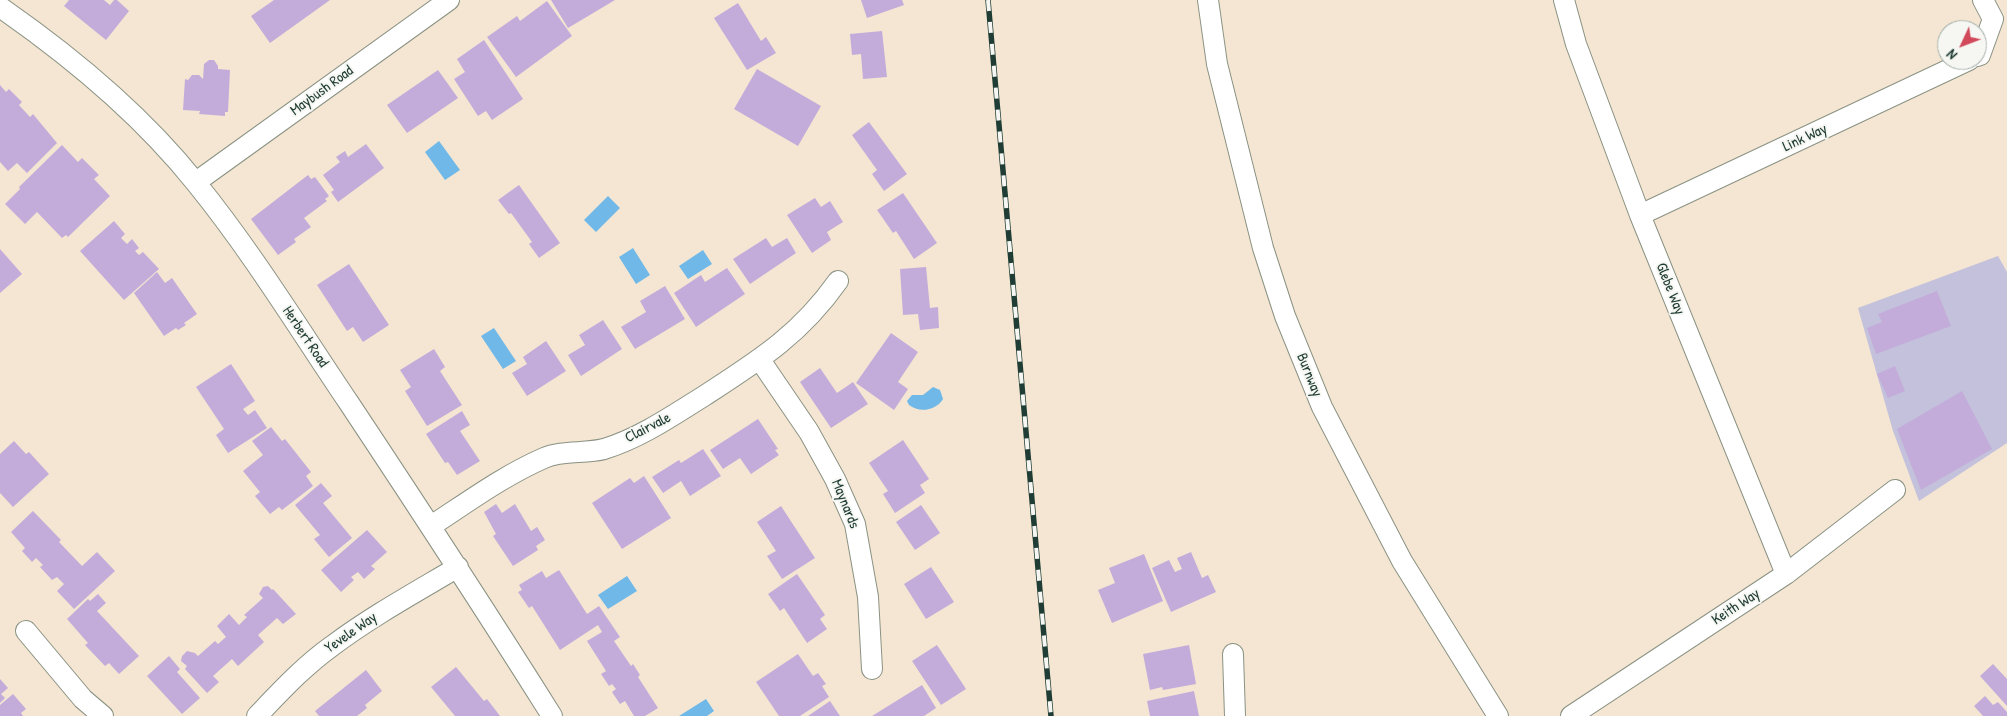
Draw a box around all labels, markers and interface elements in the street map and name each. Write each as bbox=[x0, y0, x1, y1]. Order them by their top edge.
north arrow bbox=[1937, 20, 1987, 70]
text: N bbox=[1942, 46, 1961, 64]
street label: Maybush Road bbox=[287, 62, 357, 120]
street label: Link Way bbox=[1780, 120, 1830, 156]
street label: Glebe Way bbox=[1651, 260, 1689, 318]
street label: Herbert Road bbox=[278, 303, 332, 371]
street label: Burnway bbox=[1292, 351, 1326, 399]
street label: Clairvale bbox=[622, 409, 674, 447]
street label: Maynards bbox=[827, 477, 863, 531]
street label: Keith Way bbox=[1709, 585, 1763, 629]
street label: Yevele Way bbox=[321, 609, 381, 657]

